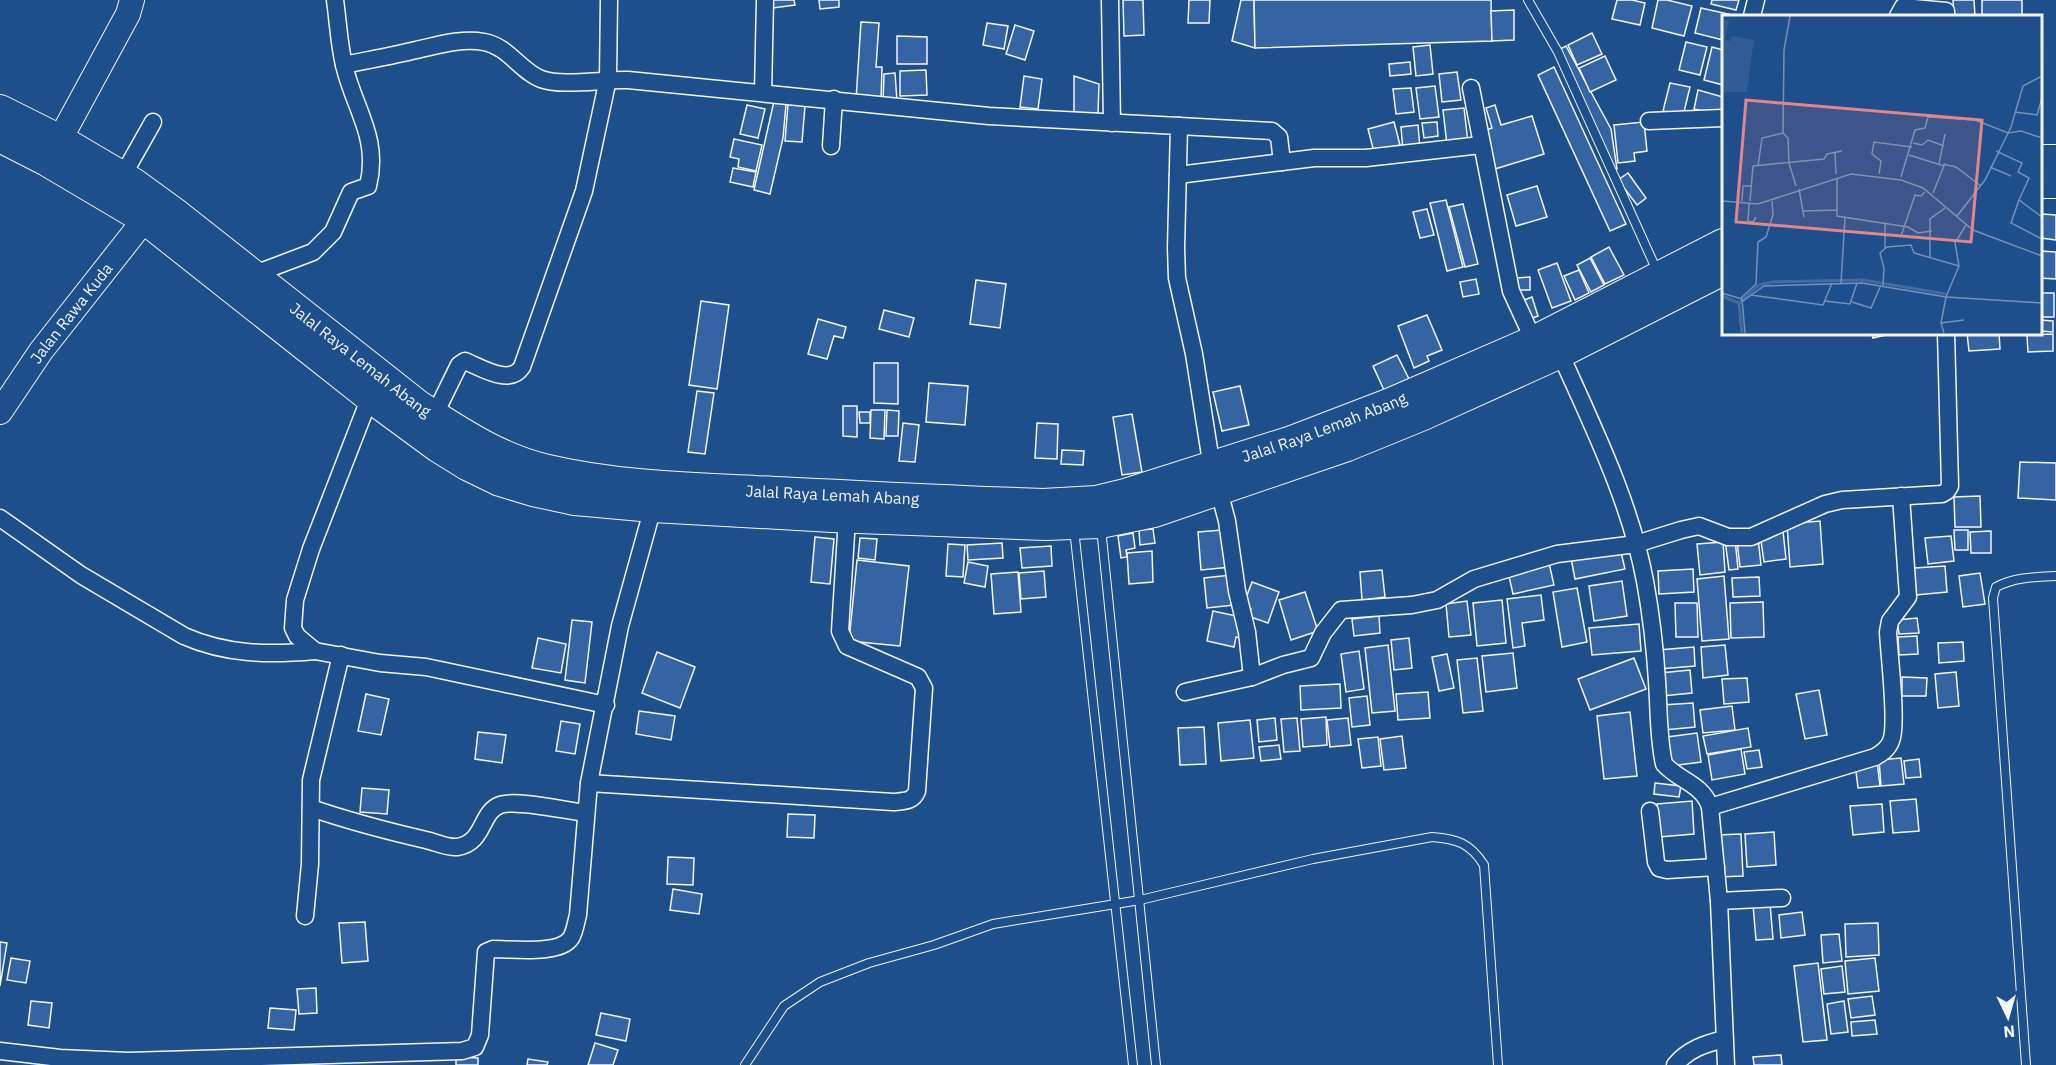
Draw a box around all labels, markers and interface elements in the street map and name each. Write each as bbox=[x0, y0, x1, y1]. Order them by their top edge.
inset map bbox=[1722, 15, 2041, 334]
street label: Jalan Rawa Kuda bbox=[26, 258, 117, 367]
street label: Jalal Raya Lemah Abang bbox=[286, 298, 435, 421]
street label: Jalal Raya Lemah Abang bbox=[1239, 387, 1410, 466]
street label: Jalal Raya Lemah Abang bbox=[745, 481, 920, 509]
north arrow bbox=[1978, 987, 2038, 1047]
text: N bbox=[2003, 1021, 2016, 1042]

